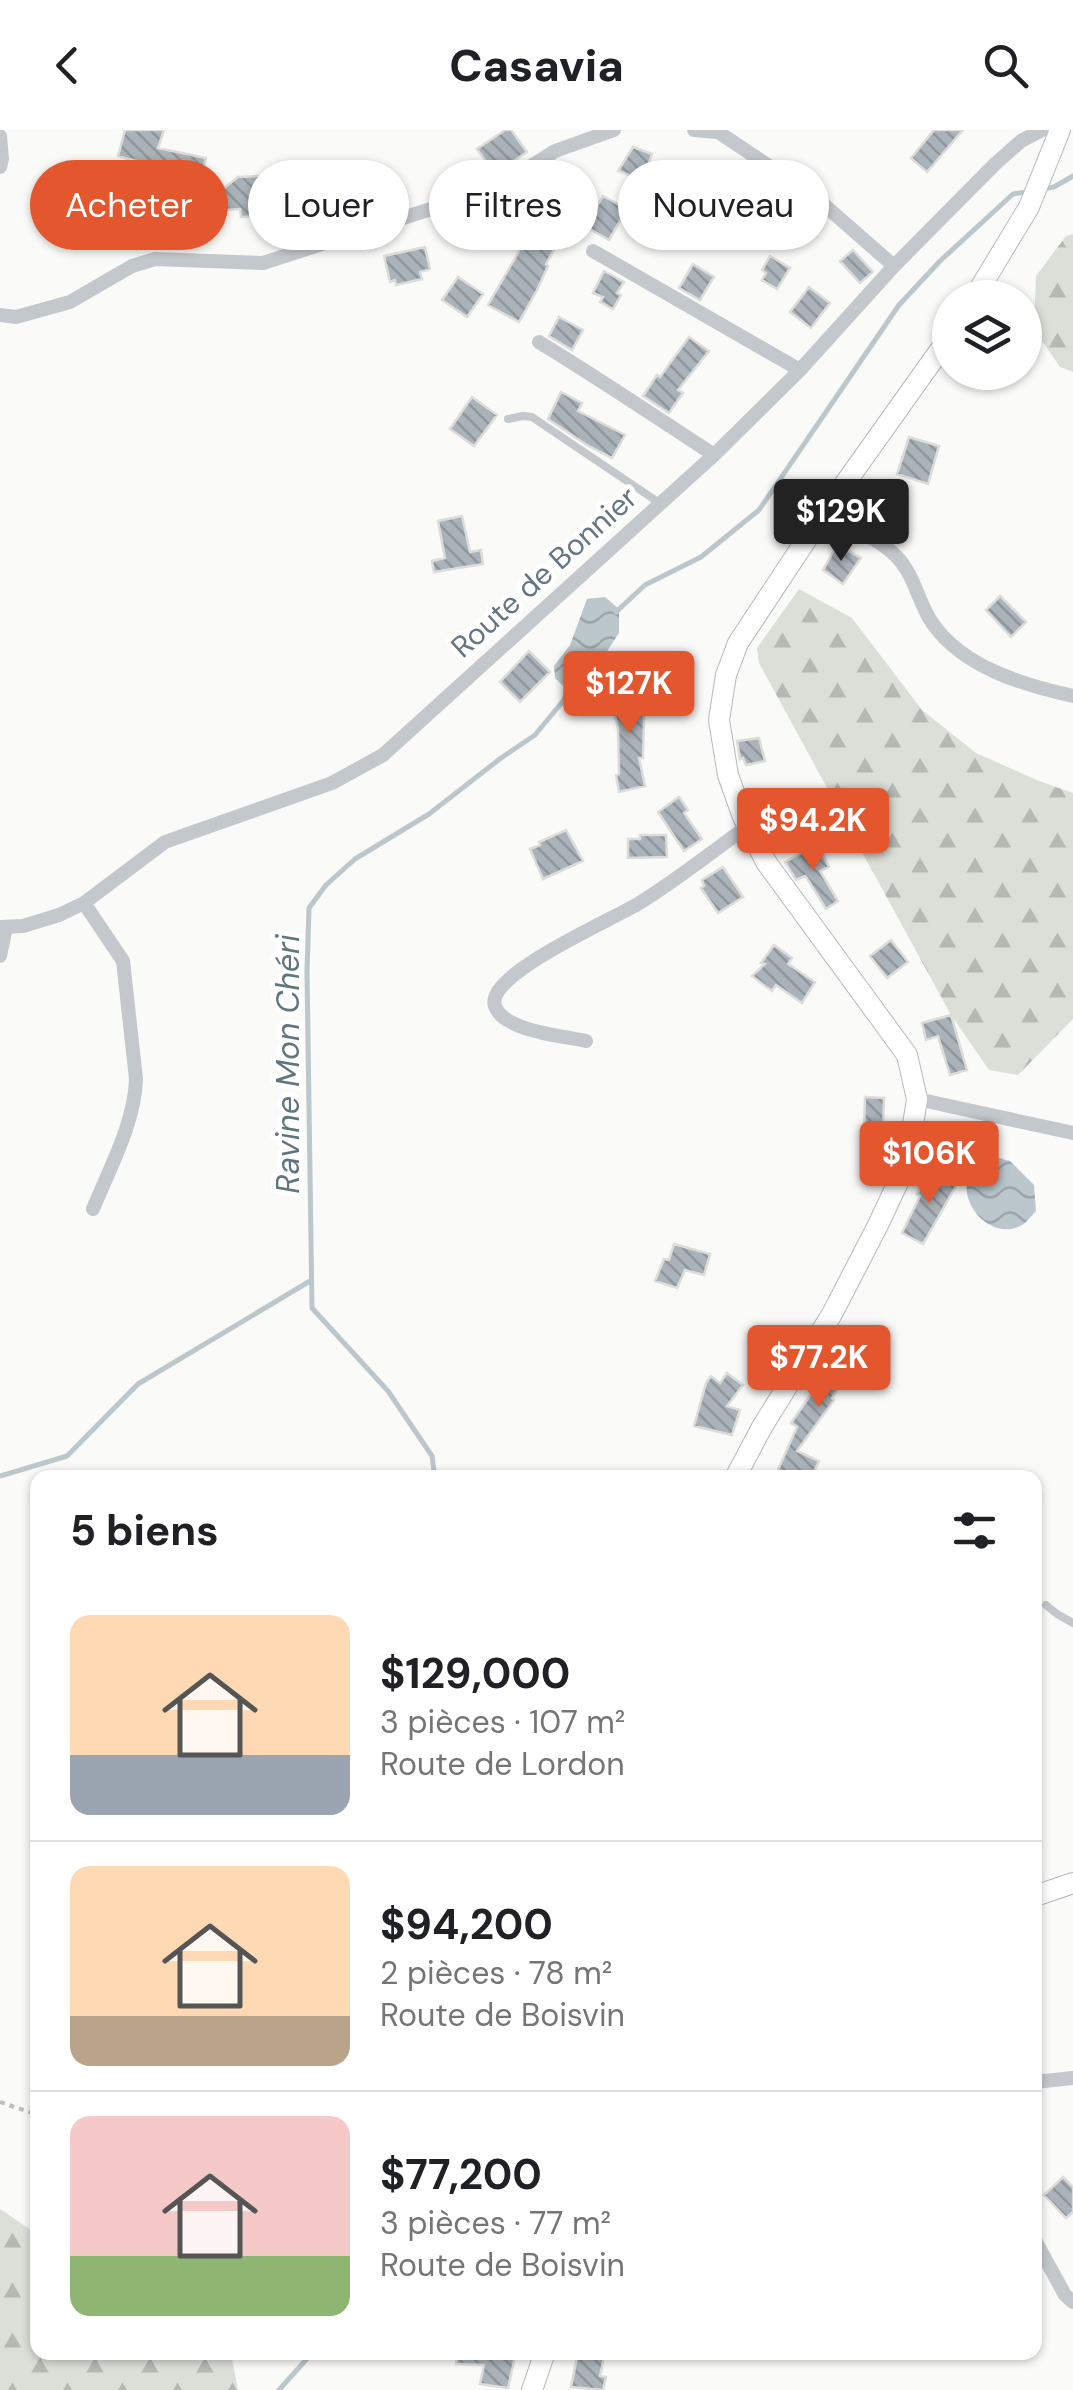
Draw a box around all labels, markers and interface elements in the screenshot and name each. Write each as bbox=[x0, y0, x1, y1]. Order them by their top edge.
text: Casavia bbox=[449, 36, 624, 95]
icon: back bbox=[40, 38, 95, 93]
icon: search bbox=[978, 38, 1033, 93]
chip: Acheter bbox=[30, 160, 228, 250]
chip: Louer bbox=[248, 160, 409, 250]
chip: Filtres bbox=[429, 160, 598, 250]
chip: Nouveau bbox=[618, 160, 829, 250]
map controls bbox=[932, 280, 1042, 390]
button: layers bbox=[932, 280, 1042, 390]
street label: Route de Bonnier bbox=[443, 478, 645, 666]
pin: $129K bbox=[771, 479, 911, 564]
text: $129K bbox=[796, 490, 886, 532]
pin: $127K bbox=[559, 651, 699, 736]
text: $127K bbox=[585, 662, 673, 704]
pin: $94.2K bbox=[732, 788, 894, 873]
text: $94.2K bbox=[759, 799, 867, 841]
water label: Ravine Mon Chéri bbox=[267, 933, 309, 1194]
pin: $106K bbox=[859, 1121, 999, 1206]
text: $106K bbox=[882, 1132, 976, 1174]
pin: $77.2K bbox=[738, 1325, 900, 1410]
text: $77.2K bbox=[769, 1336, 869, 1378]
text: 5 biens bbox=[70, 1503, 219, 1558]
icon: filters bbox=[947, 1503, 1002, 1558]
text: $129,000 bbox=[380, 1646, 570, 1701]
icon: home bbox=[150, 1655, 270, 1775]
text: 3 pièces · 107 m² bbox=[380, 1701, 625, 1743]
text: Route de Lordon bbox=[380, 1743, 625, 1785]
text: $94,200 bbox=[380, 1897, 553, 1952]
icon: home bbox=[150, 1906, 270, 2026]
text: 2 pièces · 78 m² bbox=[380, 1952, 612, 1994]
text: Route de Boisvin bbox=[380, 1994, 625, 2036]
text: $77,200 bbox=[380, 2147, 542, 2202]
icon: home bbox=[150, 2156, 270, 2276]
text: 3 pièces · 77 m² bbox=[380, 2202, 611, 2244]
text: Route de Boisvin bbox=[380, 2244, 625, 2286]

